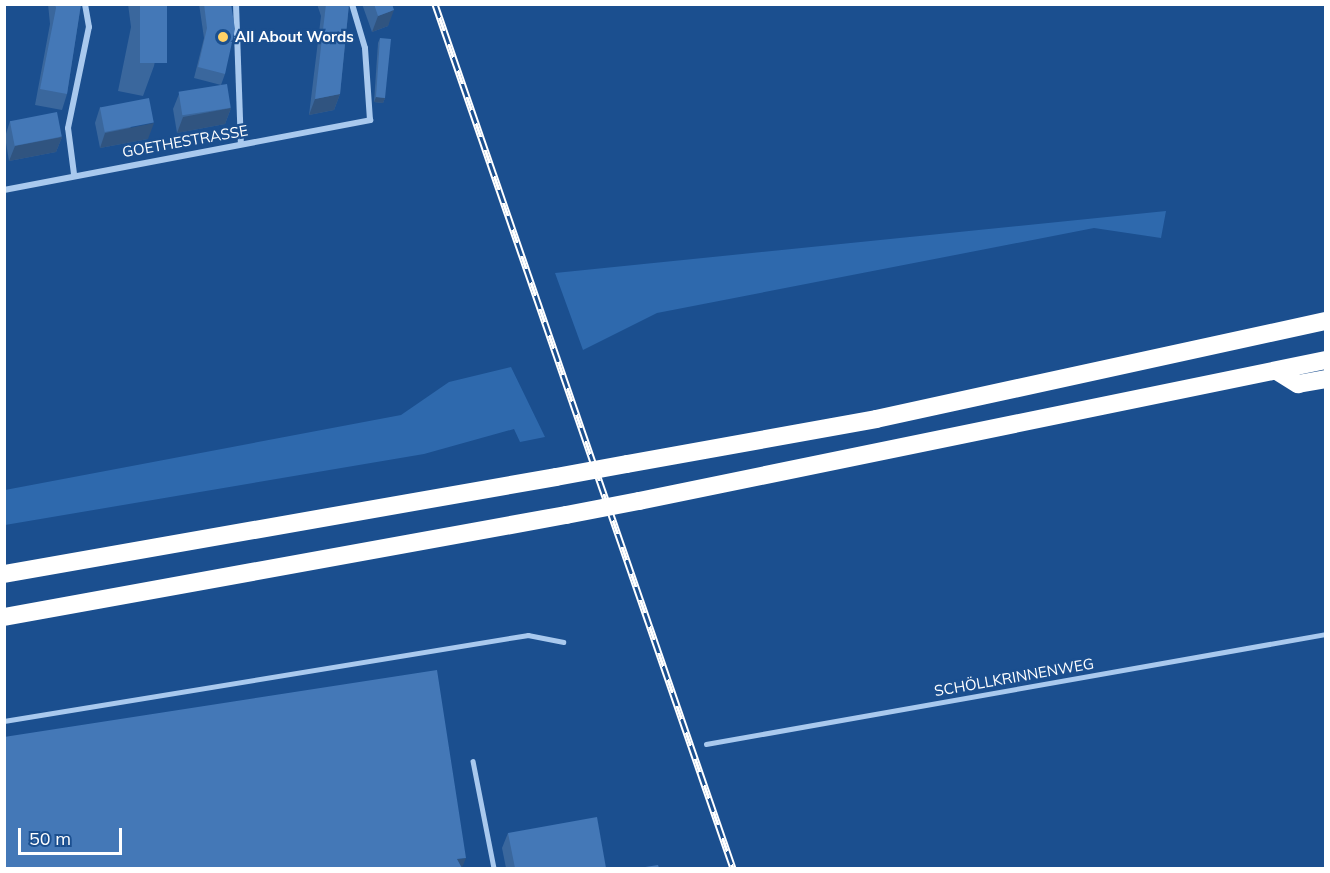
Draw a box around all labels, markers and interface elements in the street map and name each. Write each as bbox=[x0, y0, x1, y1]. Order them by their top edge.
place label: All About Words bbox=[235, 28, 354, 46]
marker: All About Words bbox=[216, 30, 230, 44]
street label: GOETHESTRASSE bbox=[121, 121, 249, 161]
street label: SCHÖLLKRINNENWEG bbox=[933, 654, 1095, 700]
scale bar bbox=[21, 816, 124, 854]
text: 50 m bbox=[29, 827, 71, 850]

